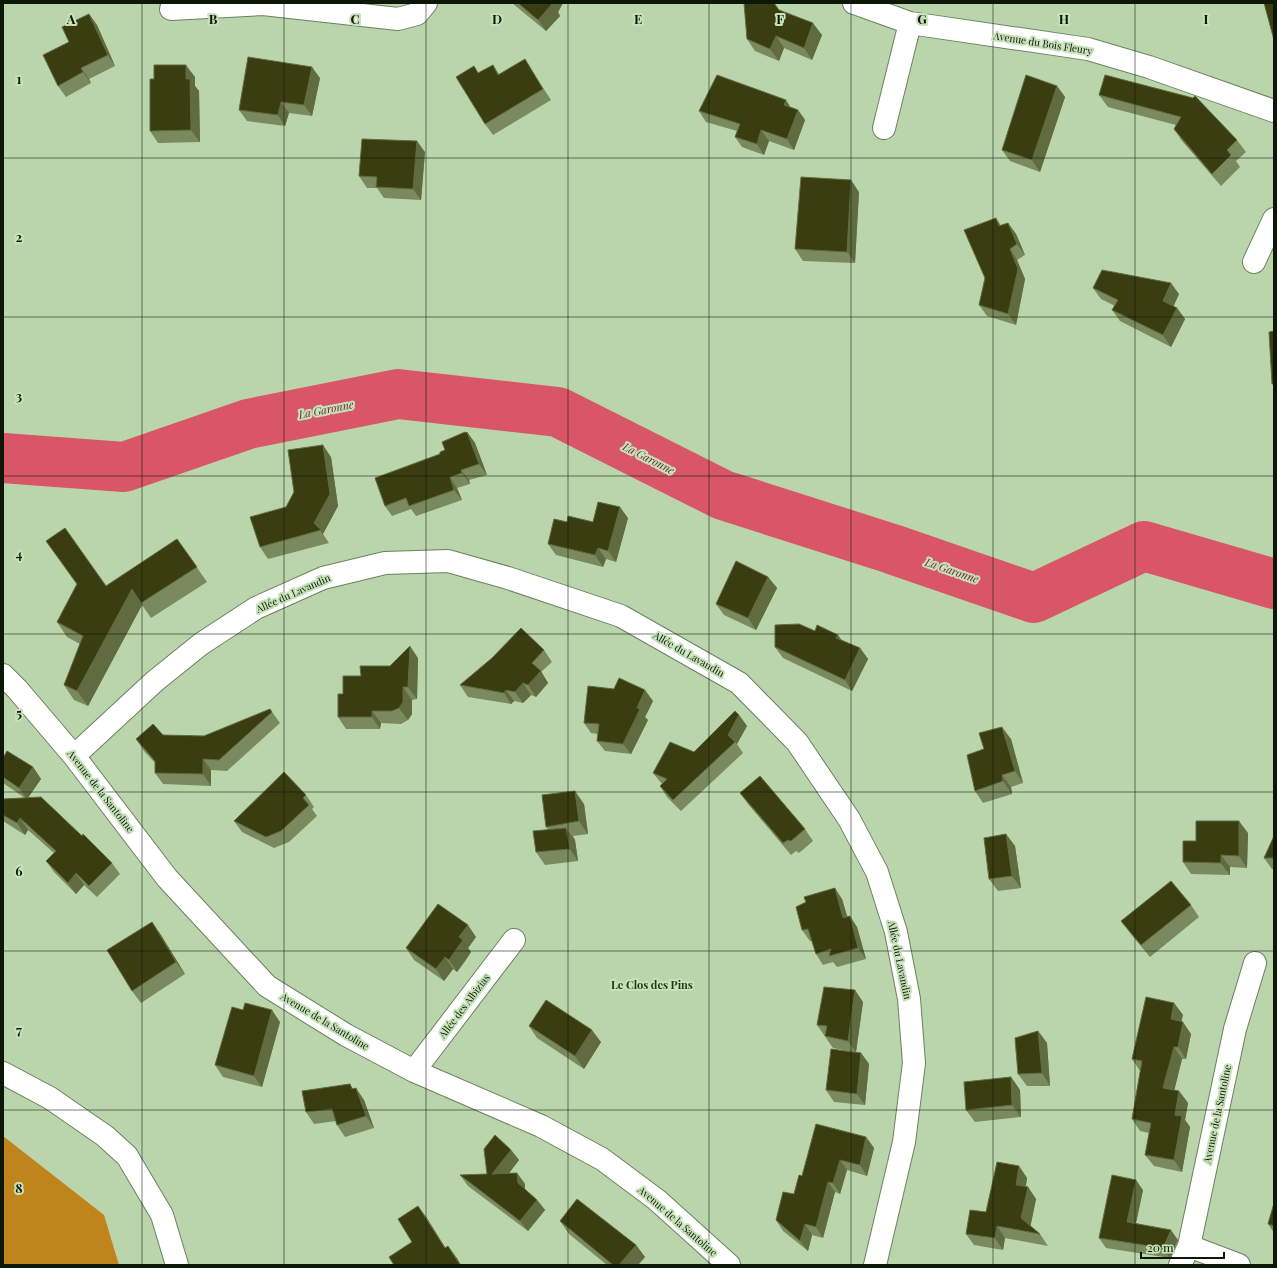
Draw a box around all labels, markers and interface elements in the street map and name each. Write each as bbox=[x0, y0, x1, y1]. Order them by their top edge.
text: A bbox=[66, 10, 76, 27]
text: B bbox=[209, 10, 218, 27]
text: C bbox=[350, 10, 360, 27]
text: D bbox=[492, 10, 502, 27]
text: E bbox=[634, 10, 642, 27]
text: F bbox=[776, 10, 784, 27]
text: G bbox=[917, 10, 927, 27]
text: H bbox=[1059, 10, 1069, 27]
text: I bbox=[1204, 10, 1209, 27]
street label: Avenue du Bois Fleury bbox=[992, 28, 1093, 58]
text: 1 bbox=[17, 70, 22, 87]
text: 2 bbox=[16, 228, 23, 245]
text: 3 bbox=[16, 387, 22, 404]
water label: La Garonne bbox=[296, 396, 355, 422]
water label: La Garonne bbox=[620, 438, 678, 477]
text: 4 bbox=[16, 545, 23, 562]
water label: La Garonne bbox=[922, 553, 981, 586]
street label: Allée du Lavandin bbox=[253, 570, 332, 616]
street label: Allée du Lavandin bbox=[650, 627, 727, 680]
text: 5 bbox=[16, 704, 22, 721]
street label: Avenue de la Santoline bbox=[64, 746, 138, 835]
text: 6 bbox=[15, 862, 23, 879]
street label: Allée du Lavandin bbox=[885, 918, 915, 1001]
street label: Allée des Albizias bbox=[435, 971, 493, 1042]
district label: Le Clos des Pins bbox=[611, 977, 693, 992]
street label: Avenue de la Santoline bbox=[277, 989, 372, 1053]
text: 7 bbox=[16, 1021, 22, 1038]
street label: Avenue de la Santoline bbox=[1199, 1063, 1234, 1166]
text: 8 bbox=[15, 1179, 23, 1196]
street label: Avenue de la Santoline bbox=[635, 1182, 721, 1259]
scale bar bbox=[1141, 1234, 1224, 1260]
text: 20 m bbox=[1147, 1239, 1174, 1255]

